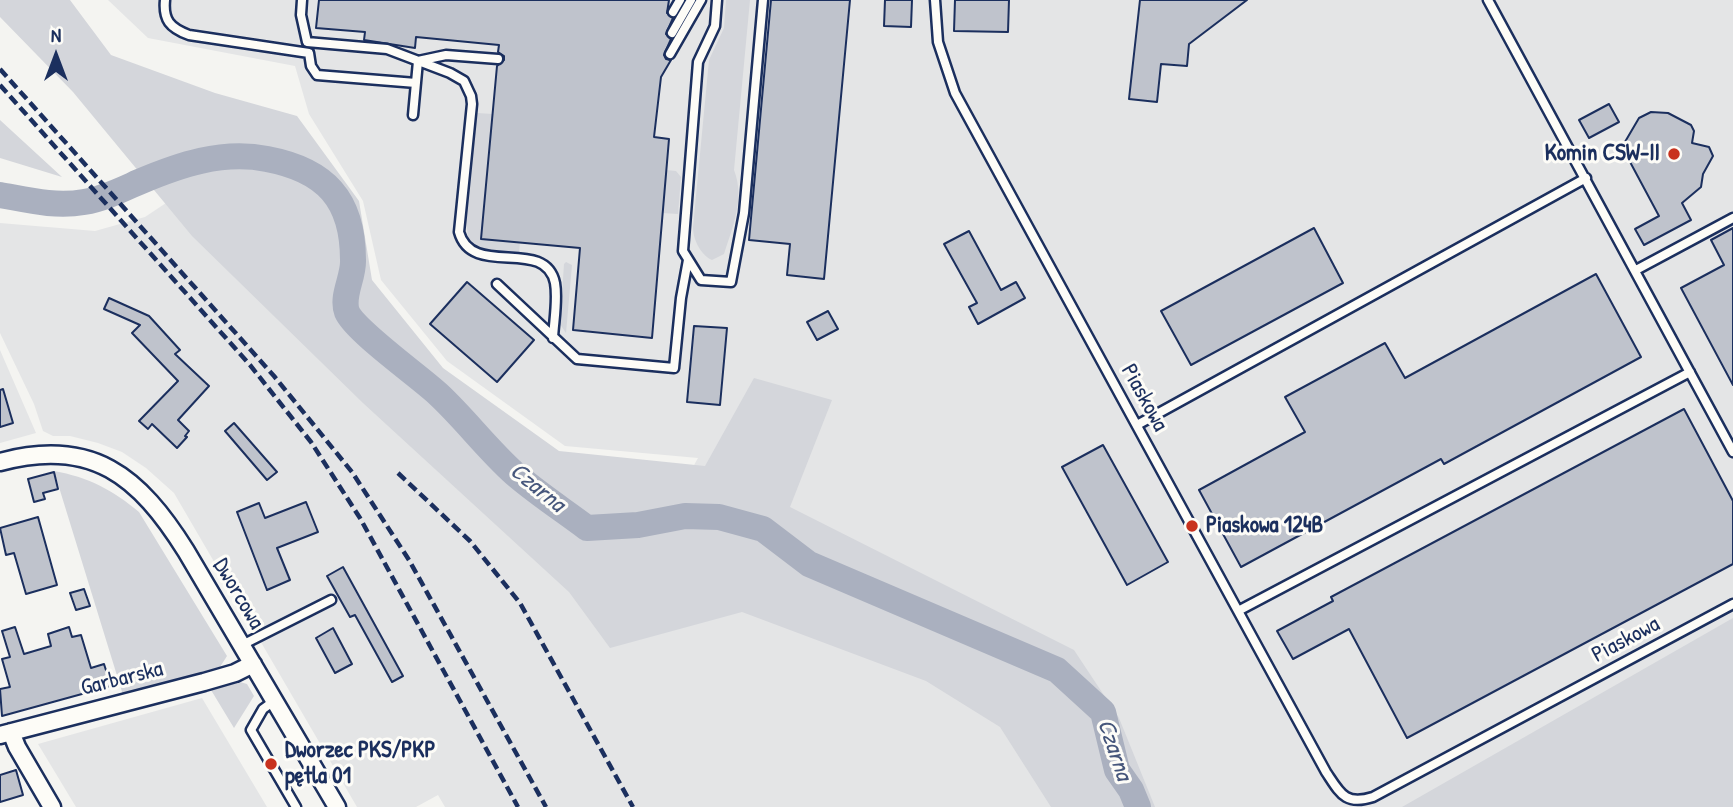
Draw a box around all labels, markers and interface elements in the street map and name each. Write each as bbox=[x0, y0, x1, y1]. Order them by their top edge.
north arrow bbox=[21, 21, 91, 91]
text: N bbox=[51, 22, 61, 48]
place label: Komin CSW-II bbox=[1545, 140, 1660, 168]
marker: Komin CSW-II bbox=[1666, 146, 1682, 162]
street label: Piaskowa bbox=[1114, 360, 1174, 436]
water label: Czarna bbox=[504, 457, 570, 519]
place label: Piaskowa 124B bbox=[1206, 512, 1323, 540]
marker: Piaskowa 124B bbox=[1184, 518, 1200, 534]
street label: Dworcowa bbox=[206, 554, 270, 634]
street label: Piaskowa bbox=[1587, 611, 1665, 669]
street label: Garbarska bbox=[78, 655, 166, 703]
water label: Czarna bbox=[1090, 716, 1138, 784]
place label: Dworzec PKS/PKP pętla 01 bbox=[285, 737, 435, 791]
marker: Dworzec PKS/PKP pętla 01 bbox=[263, 756, 279, 772]

